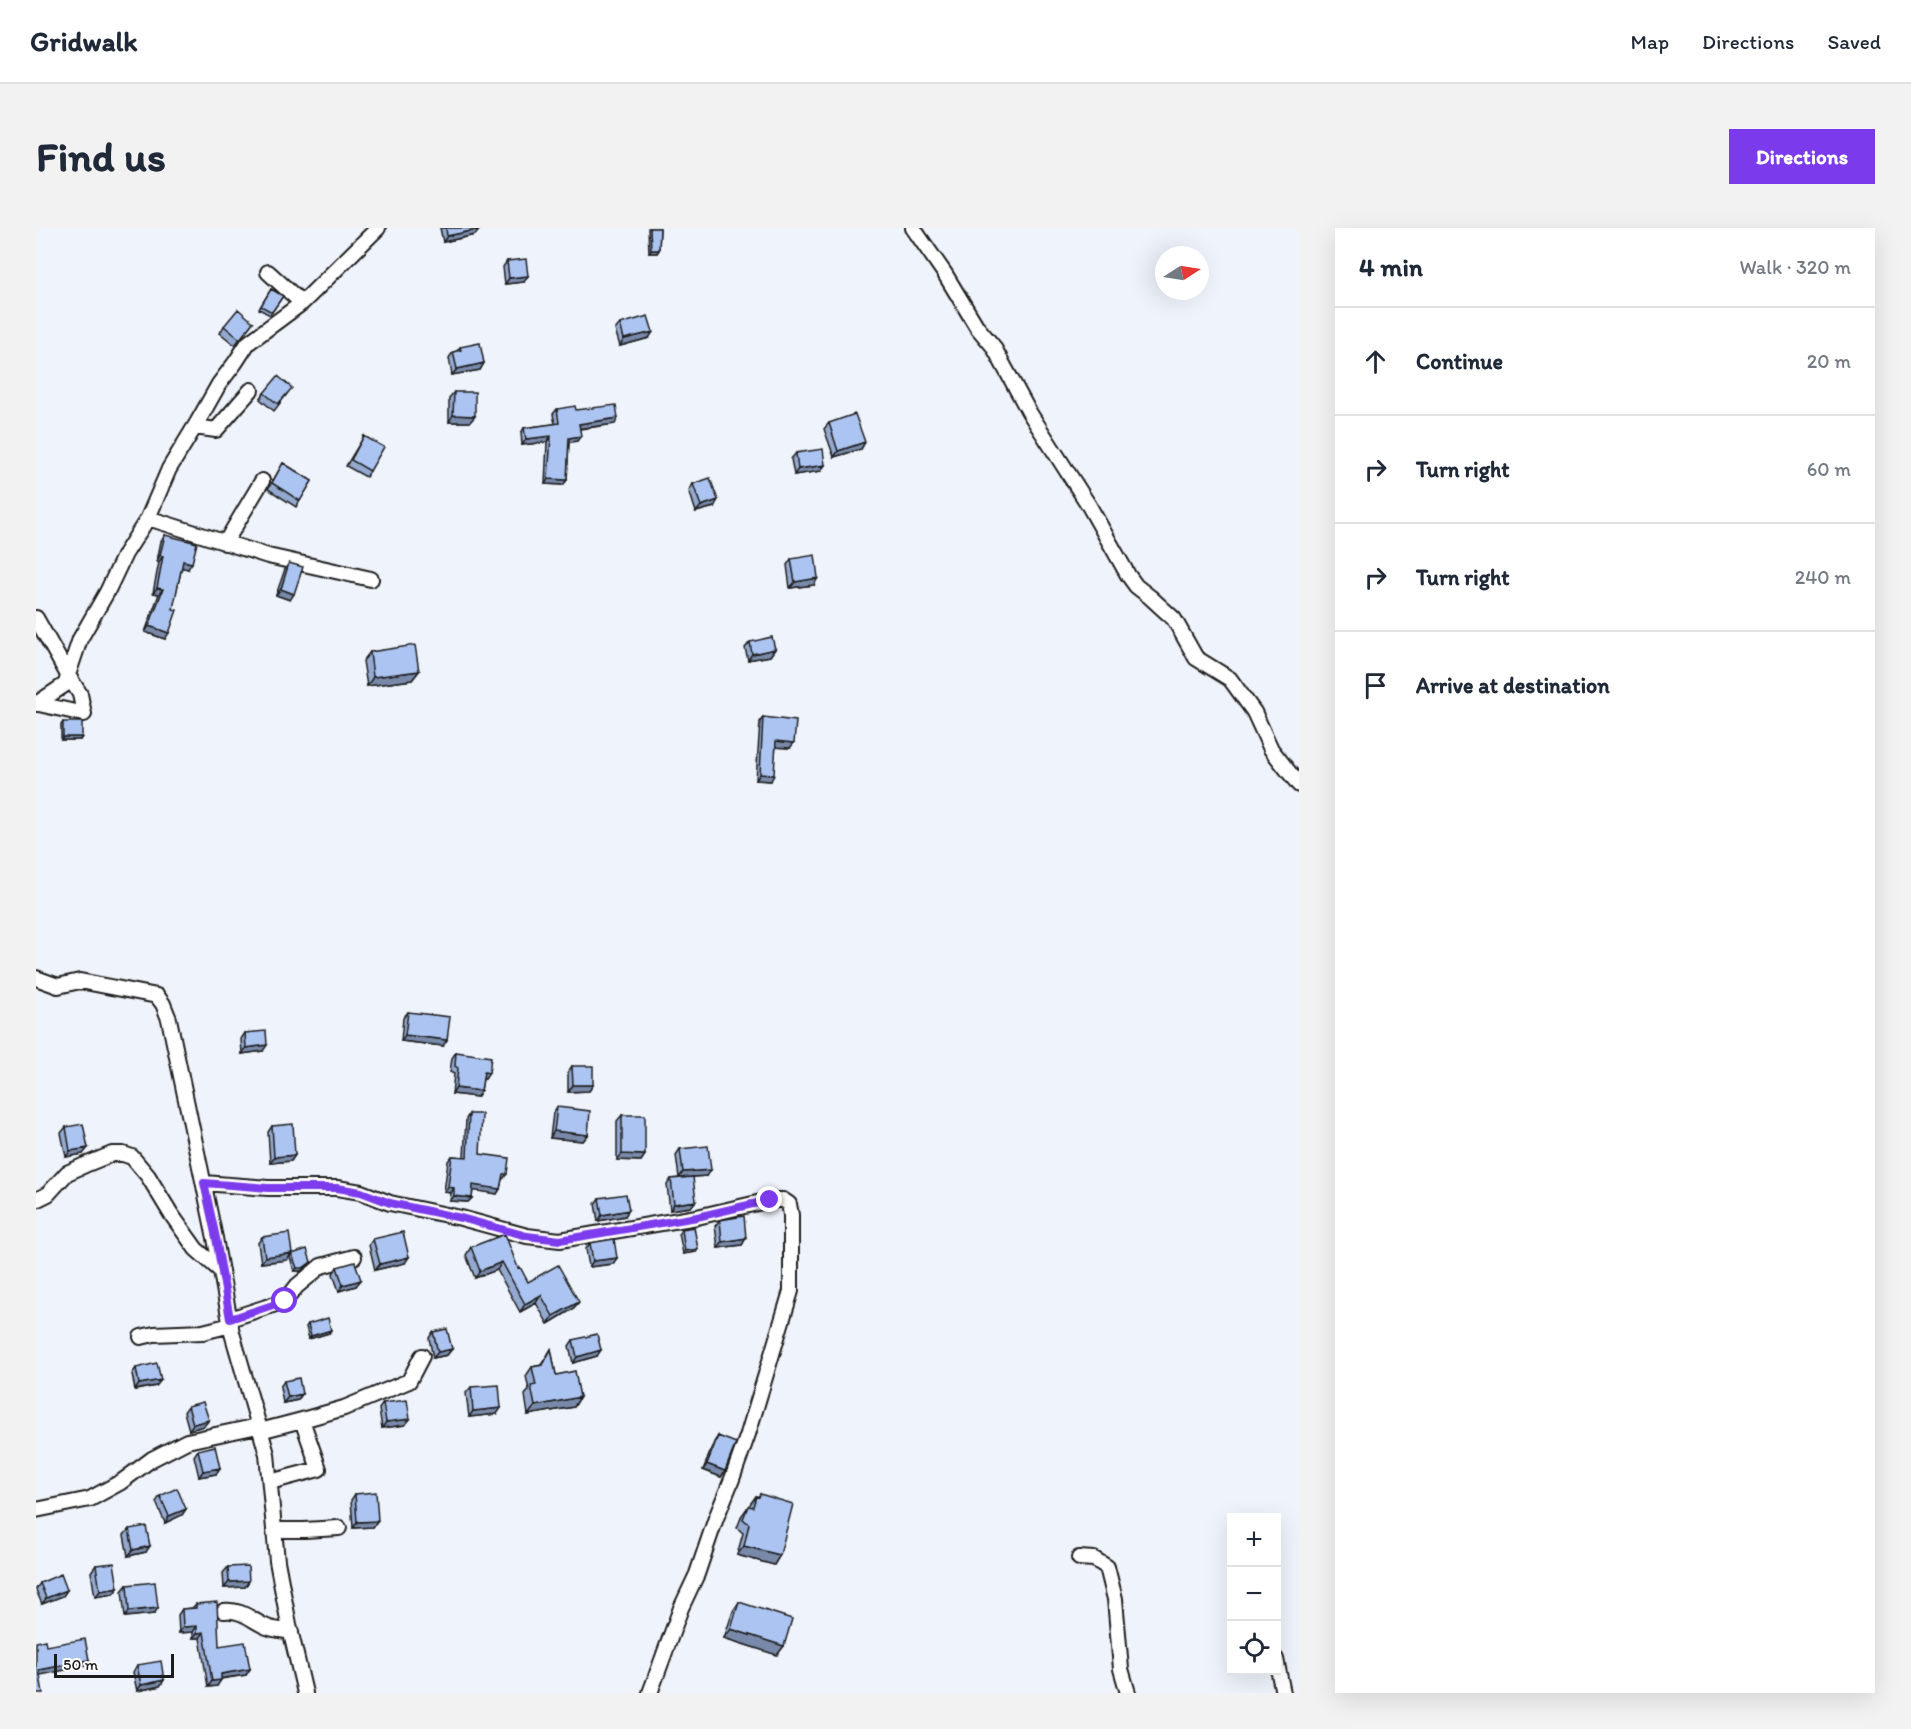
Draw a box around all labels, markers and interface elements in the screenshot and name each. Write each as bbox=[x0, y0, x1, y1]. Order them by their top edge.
text: Gridwalk bbox=[30, 24, 138, 58]
text: Map bbox=[1631, 29, 1669, 54]
text: Directions bbox=[1702, 29, 1794, 54]
text: Saved bbox=[1827, 29, 1881, 54]
button: Directions bbox=[1729, 129, 1875, 184]
text: Find us bbox=[36, 131, 166, 182]
north arrow bbox=[1155, 246, 1209, 300]
text: 4 min bbox=[1359, 251, 1423, 283]
text: Walk · 320 m bbox=[1739, 255, 1851, 279]
icon: ahead bbox=[1359, 345, 1392, 378]
text: Continue bbox=[1416, 348, 1503, 375]
text: 20 m bbox=[1807, 349, 1851, 373]
icon: right bbox=[1359, 453, 1392, 486]
text: Turn right bbox=[1416, 456, 1510, 483]
text: 60 m bbox=[1807, 457, 1851, 481]
icon: right bbox=[1359, 561, 1392, 594]
text: Turn right bbox=[1416, 564, 1510, 591]
text: 240 m bbox=[1795, 565, 1851, 589]
icon: arrive bbox=[1359, 669, 1392, 702]
text: Arrive at destination bbox=[1416, 672, 1610, 699]
route end bbox=[756, 1186, 782, 1212]
route start bbox=[271, 1287, 297, 1313]
map controls bbox=[1227, 1513, 1281, 1675]
button: + bbox=[1227, 1513, 1281, 1567]
button: − bbox=[1227, 1567, 1281, 1621]
button: locate bbox=[1227, 1621, 1281, 1675]
scale bar bbox=[54, 1651, 174, 1678]
text: 50 m bbox=[63, 1655, 98, 1674]

